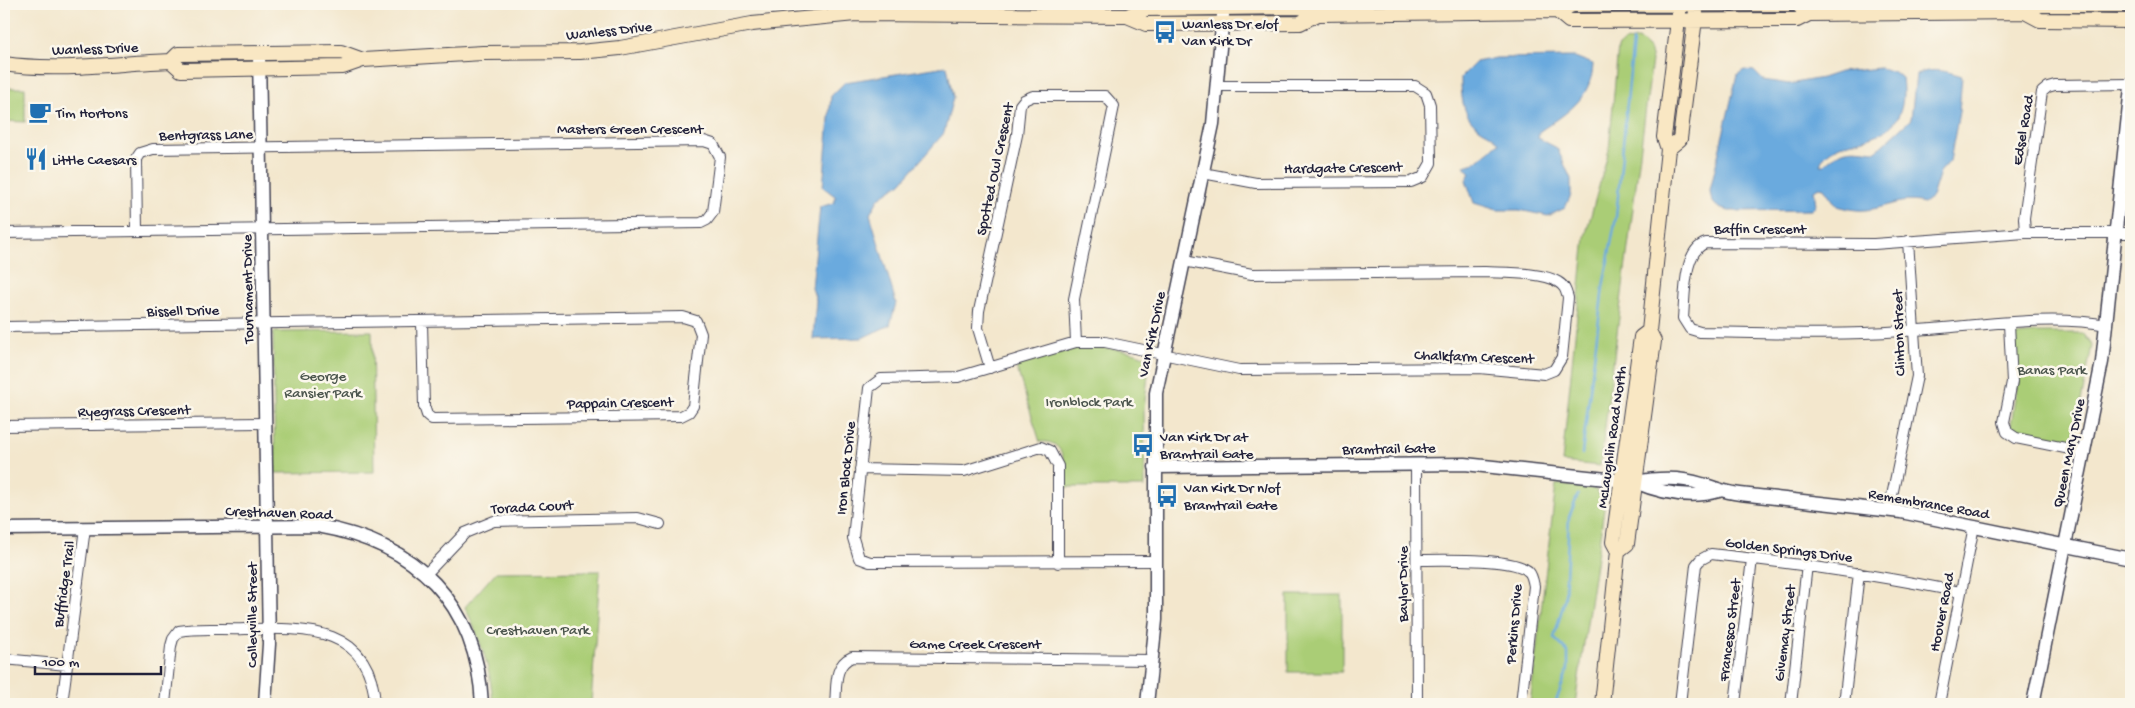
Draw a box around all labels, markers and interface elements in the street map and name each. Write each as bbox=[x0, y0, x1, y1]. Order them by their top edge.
place label: Wanless Dr e/of Van Kirk Dr bbox=[1181, 16, 1280, 51]
street label: Wanless Drive bbox=[565, 18, 653, 45]
bus stop icon: Wanless Dr e/of Van Kirk Dr bbox=[1152, 19, 1178, 45]
street label: Wanless Drive bbox=[52, 39, 139, 61]
street label: Edsel Road bbox=[2009, 93, 2039, 167]
cafe icon: Tim Hortons bbox=[27, 99, 53, 125]
street label: Spotted Owl Crescent bbox=[973, 100, 1019, 237]
place label: Tim Hortons bbox=[55, 105, 128, 123]
street label: Masters Green Crescent bbox=[557, 121, 705, 139]
street label: Bentgrass Lane bbox=[158, 126, 253, 146]
restaurant icon: Little Caesars bbox=[23, 146, 49, 172]
place label: Little Caesars bbox=[52, 152, 137, 170]
street label: Hardgate Crescent bbox=[1284, 159, 1404, 179]
street label: Baffin Crescent bbox=[1713, 221, 1808, 239]
street label: Tournament Drive bbox=[239, 234, 259, 345]
street label: Clinton Street bbox=[1889, 288, 1911, 376]
street label: Van Kirk Drive bbox=[1135, 290, 1171, 380]
street label: Bissell Drive bbox=[146, 302, 220, 322]
street label: Chalkfarm Crescent bbox=[1414, 347, 1536, 369]
park label: Banas Park bbox=[2016, 362, 2088, 380]
street label: McLaughlin Road North bbox=[1594, 365, 1632, 510]
park label: George Ransier Park bbox=[284, 368, 363, 403]
street label: Pappain Crescent bbox=[566, 394, 675, 414]
park label: Ironblock Park bbox=[1046, 394, 1134, 412]
street label: Queen Mary Drive bbox=[2050, 397, 2090, 510]
street label: Ryegrass Crescent bbox=[78, 402, 192, 422]
street label: Iron Block Drive bbox=[833, 420, 861, 516]
place label: Van Kirk Dr at Bramtrail Gate bbox=[1159, 429, 1254, 464]
bus stop icon: Van Kirk Dr at Bramtrail Gate bbox=[1130, 432, 1156, 458]
street label: Bramtrail Gate bbox=[1341, 440, 1436, 460]
place label: Van Kirk Dr n/of Bramtrail Gate bbox=[1183, 480, 1282, 515]
bus stop icon: Van Kirk Dr n/of Bramtrail Gate bbox=[1154, 483, 1180, 509]
street label: Remembrance Road bbox=[1867, 485, 1992, 525]
street label: Torada Court bbox=[490, 497, 576, 519]
street label: Cresthaven Road bbox=[225, 503, 334, 525]
street label: Golden Springs Drive bbox=[1724, 534, 1854, 568]
street label: Buffridge Trail bbox=[50, 540, 80, 630]
street label: Baylor Drive bbox=[1395, 546, 1413, 623]
street label: Colleyville Street bbox=[244, 560, 262, 668]
street label: Hoover Road bbox=[1926, 570, 1960, 653]
street label: Francesco Street bbox=[1716, 576, 1746, 684]
street label: Givemay Street bbox=[1771, 582, 1801, 682]
street label: Perkins Drive bbox=[1502, 583, 1527, 666]
park label: Cresthaven Park bbox=[487, 622, 591, 640]
street label: Game Creek Crescent bbox=[909, 636, 1043, 654]
scale bar bbox=[35, 643, 161, 675]
text: 100 m bbox=[41, 654, 80, 672]

